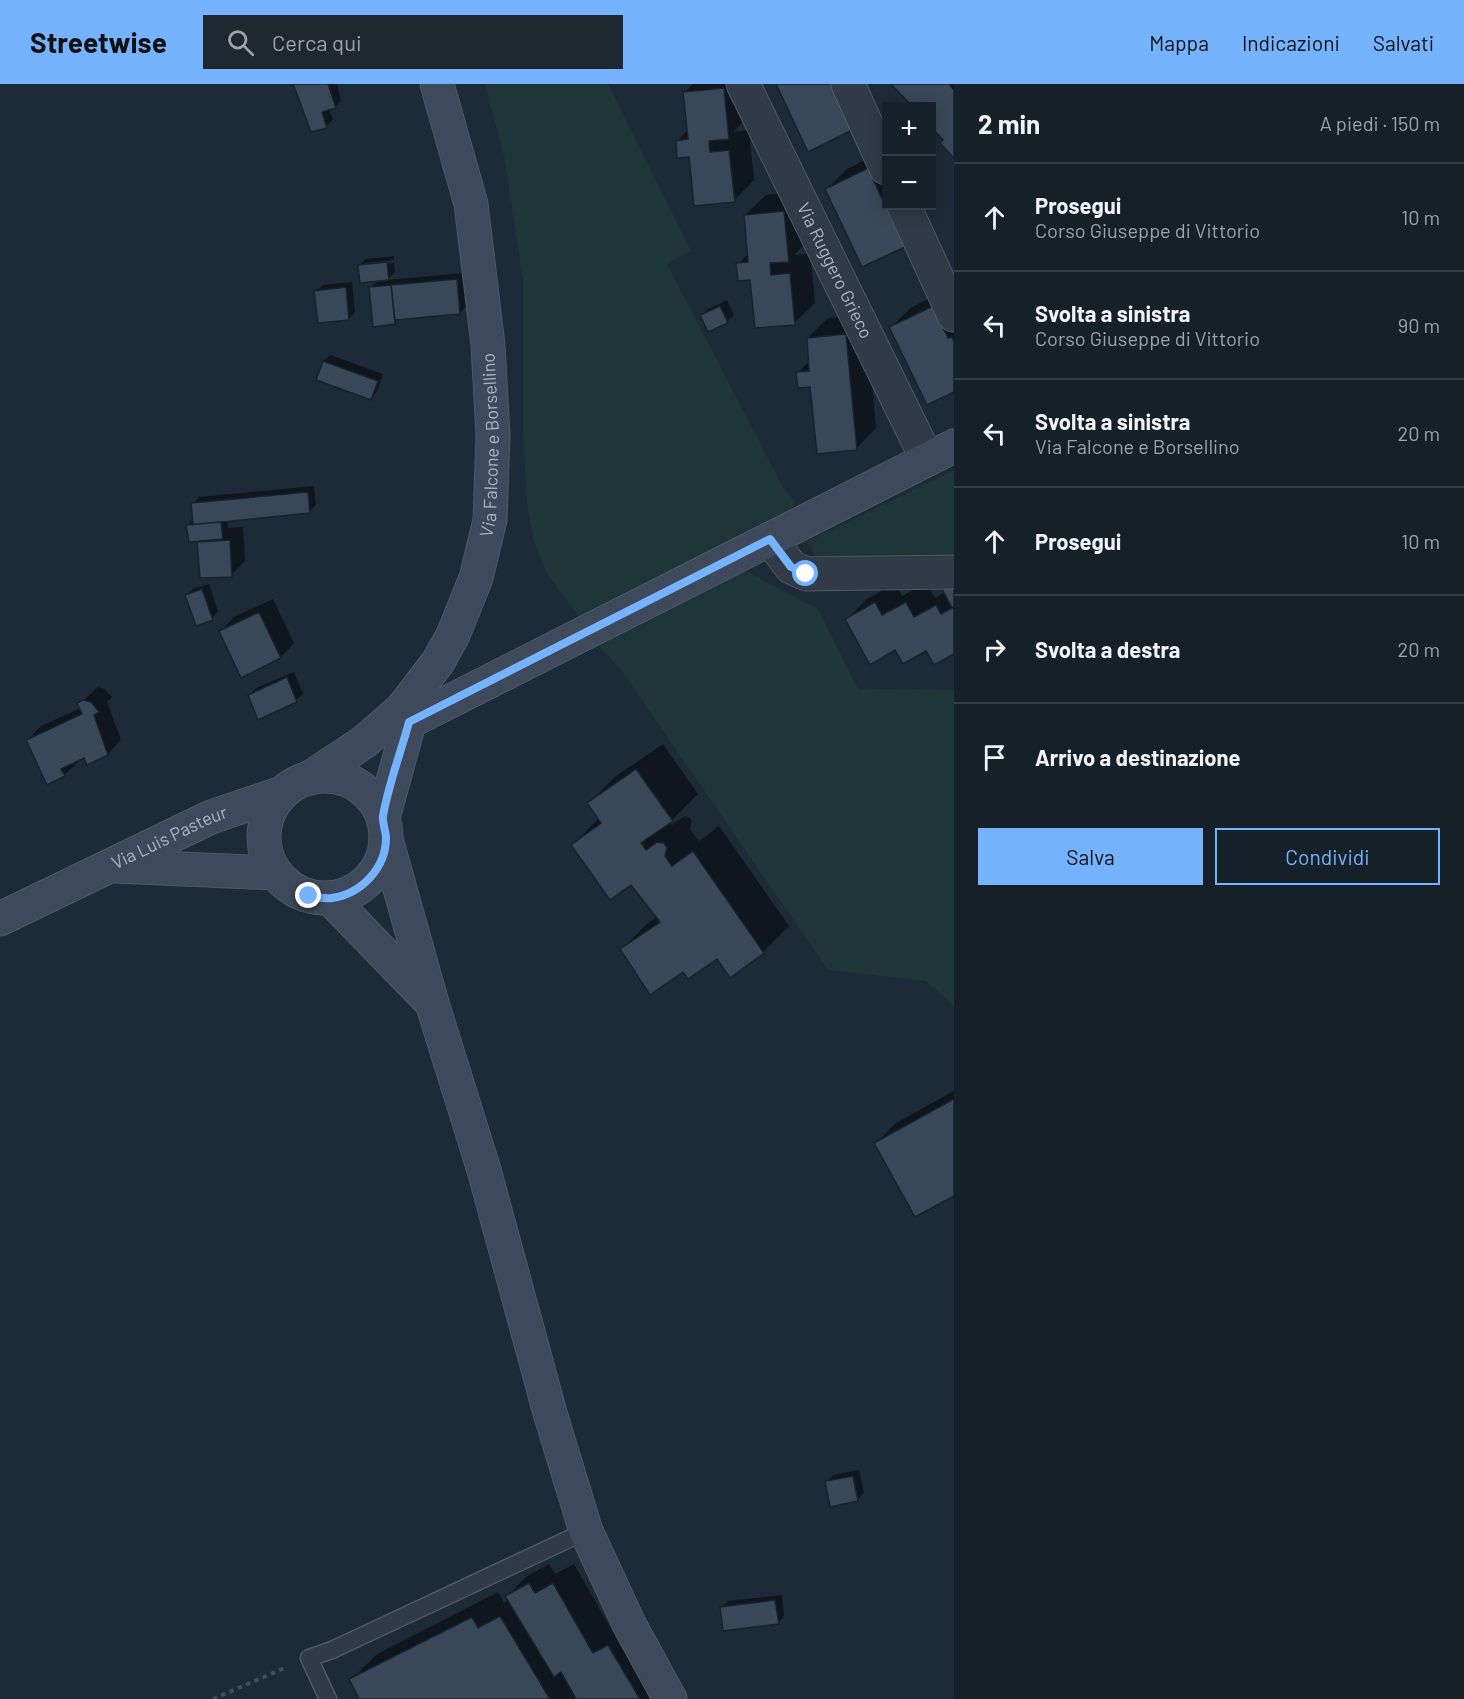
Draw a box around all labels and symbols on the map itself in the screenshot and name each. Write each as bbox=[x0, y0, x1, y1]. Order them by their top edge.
street label: Via Ruggero Grieco bbox=[793, 199, 878, 342]
street label: Via Falcone e Borsellino bbox=[474, 353, 503, 539]
route start bbox=[792, 560, 818, 586]
street label: Via Luis Pasteur bbox=[108, 800, 230, 873]
route end bbox=[295, 882, 321, 908]

